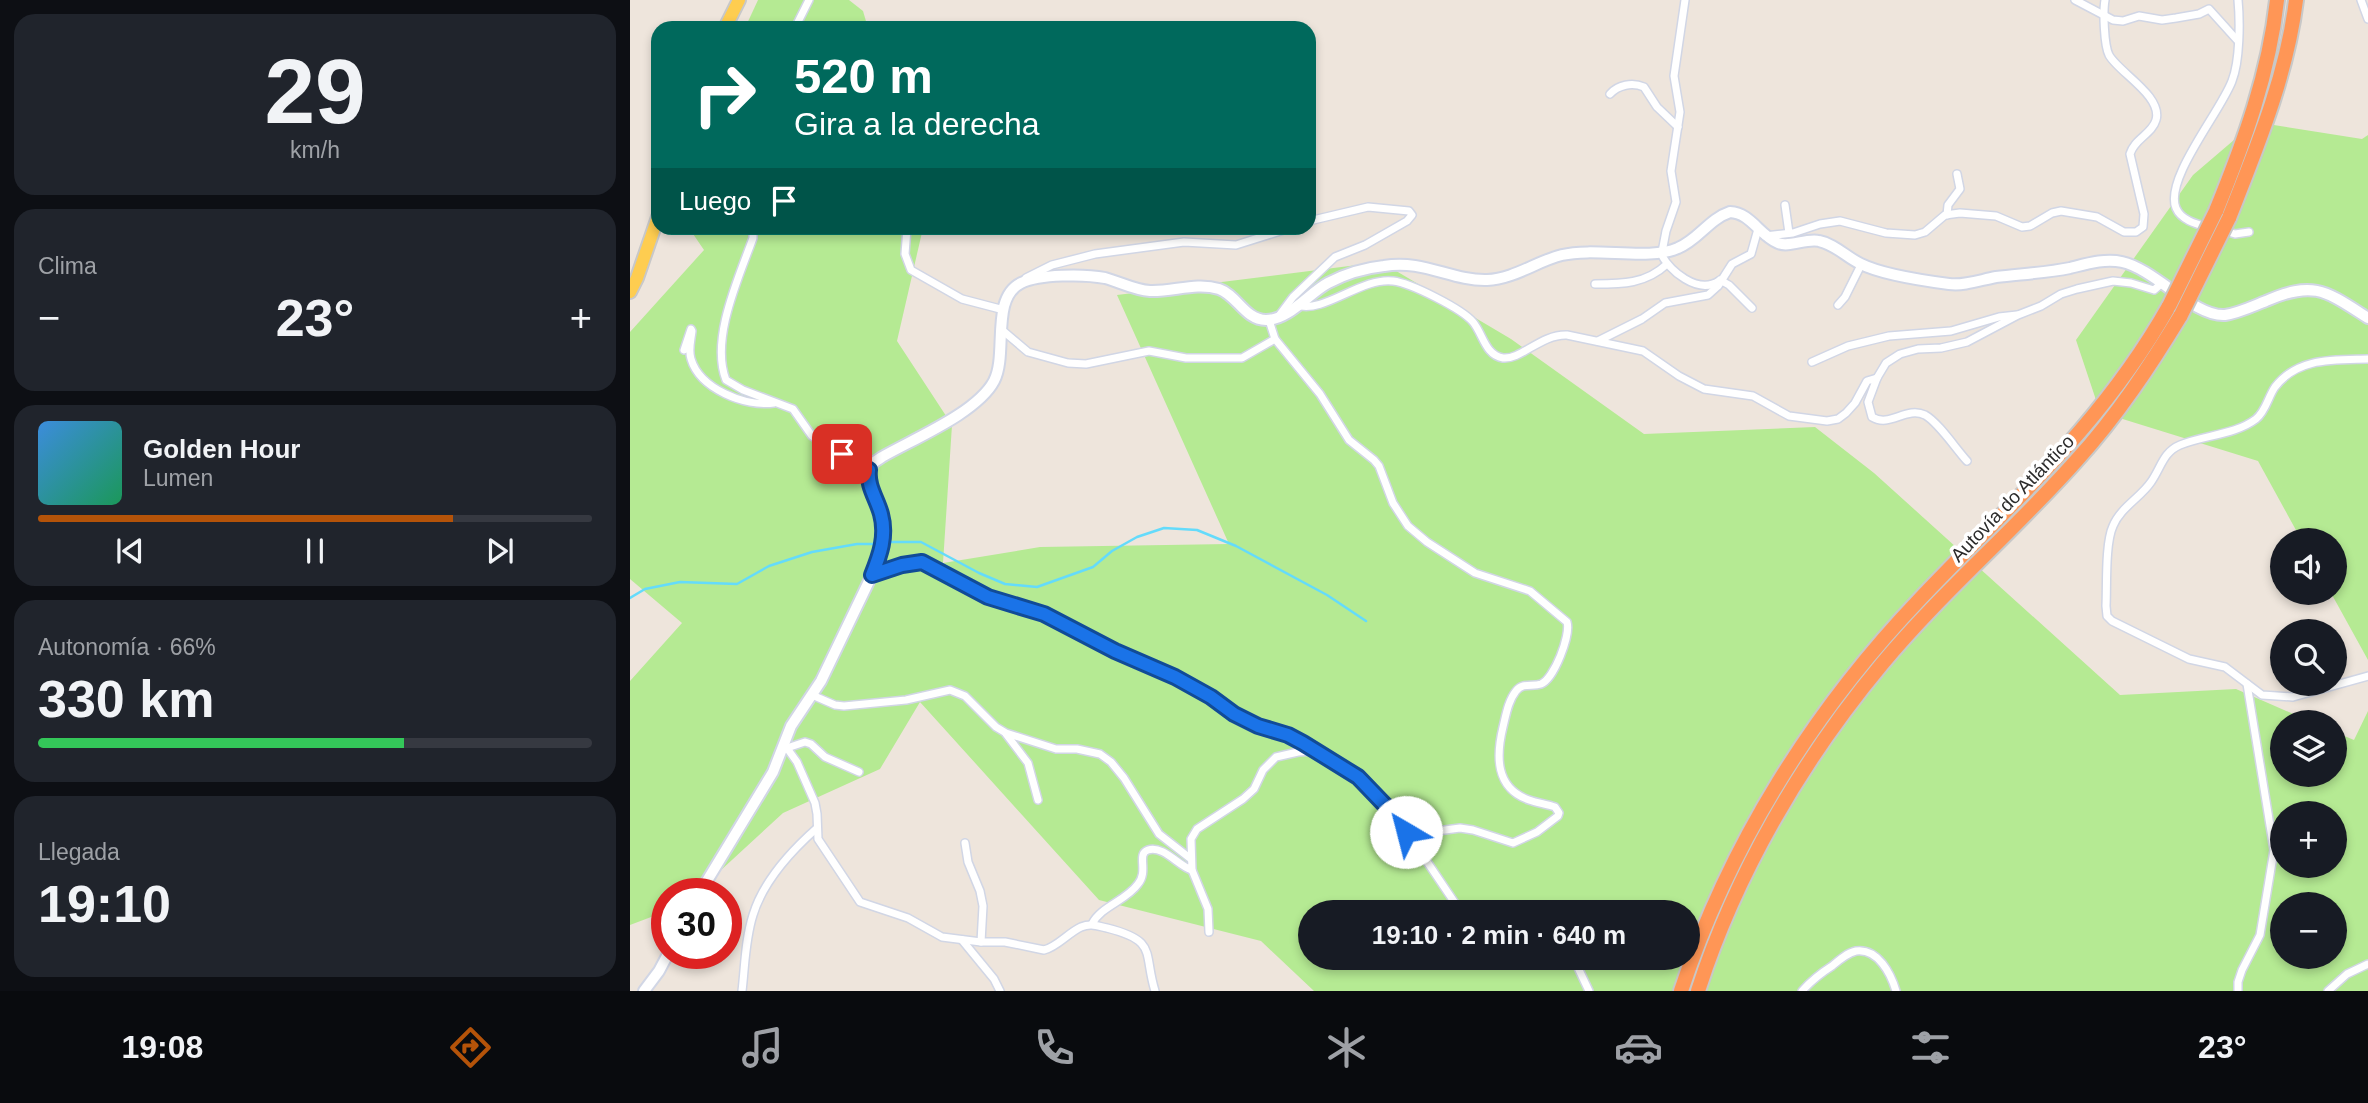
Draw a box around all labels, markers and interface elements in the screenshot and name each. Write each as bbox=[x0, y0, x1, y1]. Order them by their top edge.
text: 29 bbox=[264, 41, 366, 142]
icon: right bbox=[679, 49, 770, 140]
text: 520 m bbox=[794, 49, 933, 103]
text: Gira a la derecha bbox=[794, 106, 1039, 142]
text: km/h bbox=[290, 137, 340, 163]
icon: arrive bbox=[765, 182, 803, 220]
text: Luego bbox=[679, 186, 751, 216]
text: Clima bbox=[38, 253, 97, 279]
text: 23° bbox=[276, 289, 354, 347]
text: − bbox=[38, 297, 60, 339]
text: + bbox=[570, 297, 592, 339]
pin bbox=[812, 424, 872, 484]
street label: Autovía do Atlántico bbox=[1946, 431, 2078, 566]
text: Golden Hour bbox=[143, 434, 300, 464]
icon: arrive bbox=[823, 435, 861, 473]
text: Lumen bbox=[143, 465, 213, 491]
map controls bbox=[2270, 528, 2347, 969]
button: sound bbox=[2270, 528, 2347, 605]
icon: previous bbox=[111, 532, 149, 570]
icon: pause bbox=[296, 532, 334, 570]
icon: next bbox=[481, 532, 519, 570]
button: search bbox=[2270, 619, 2347, 696]
text: Autonomía · 66% bbox=[38, 634, 216, 660]
text: 330 km bbox=[38, 670, 214, 728]
button: layers bbox=[2270, 710, 2347, 787]
position arrow bbox=[1369, 795, 1443, 869]
button: + bbox=[2270, 801, 2347, 878]
text: Llegada bbox=[38, 839, 120, 865]
text: 19:10 bbox=[38, 875, 171, 933]
speed limit sign: 30 bbox=[651, 878, 742, 969]
button: − bbox=[2270, 892, 2347, 969]
text: 19:10 · 2 min · 640 m bbox=[1372, 920, 1626, 950]
icon: directions bbox=[446, 1023, 495, 1072]
icon: music bbox=[738, 1023, 787, 1072]
icon: phone bbox=[1030, 1023, 1079, 1072]
icon: climate bbox=[1322, 1023, 1371, 1072]
icon: car bbox=[1614, 1023, 1663, 1072]
icon: filters bbox=[1906, 1023, 1955, 1072]
text: 19:08 bbox=[121, 1029, 203, 1065]
text: 23° bbox=[2198, 1029, 2247, 1065]

